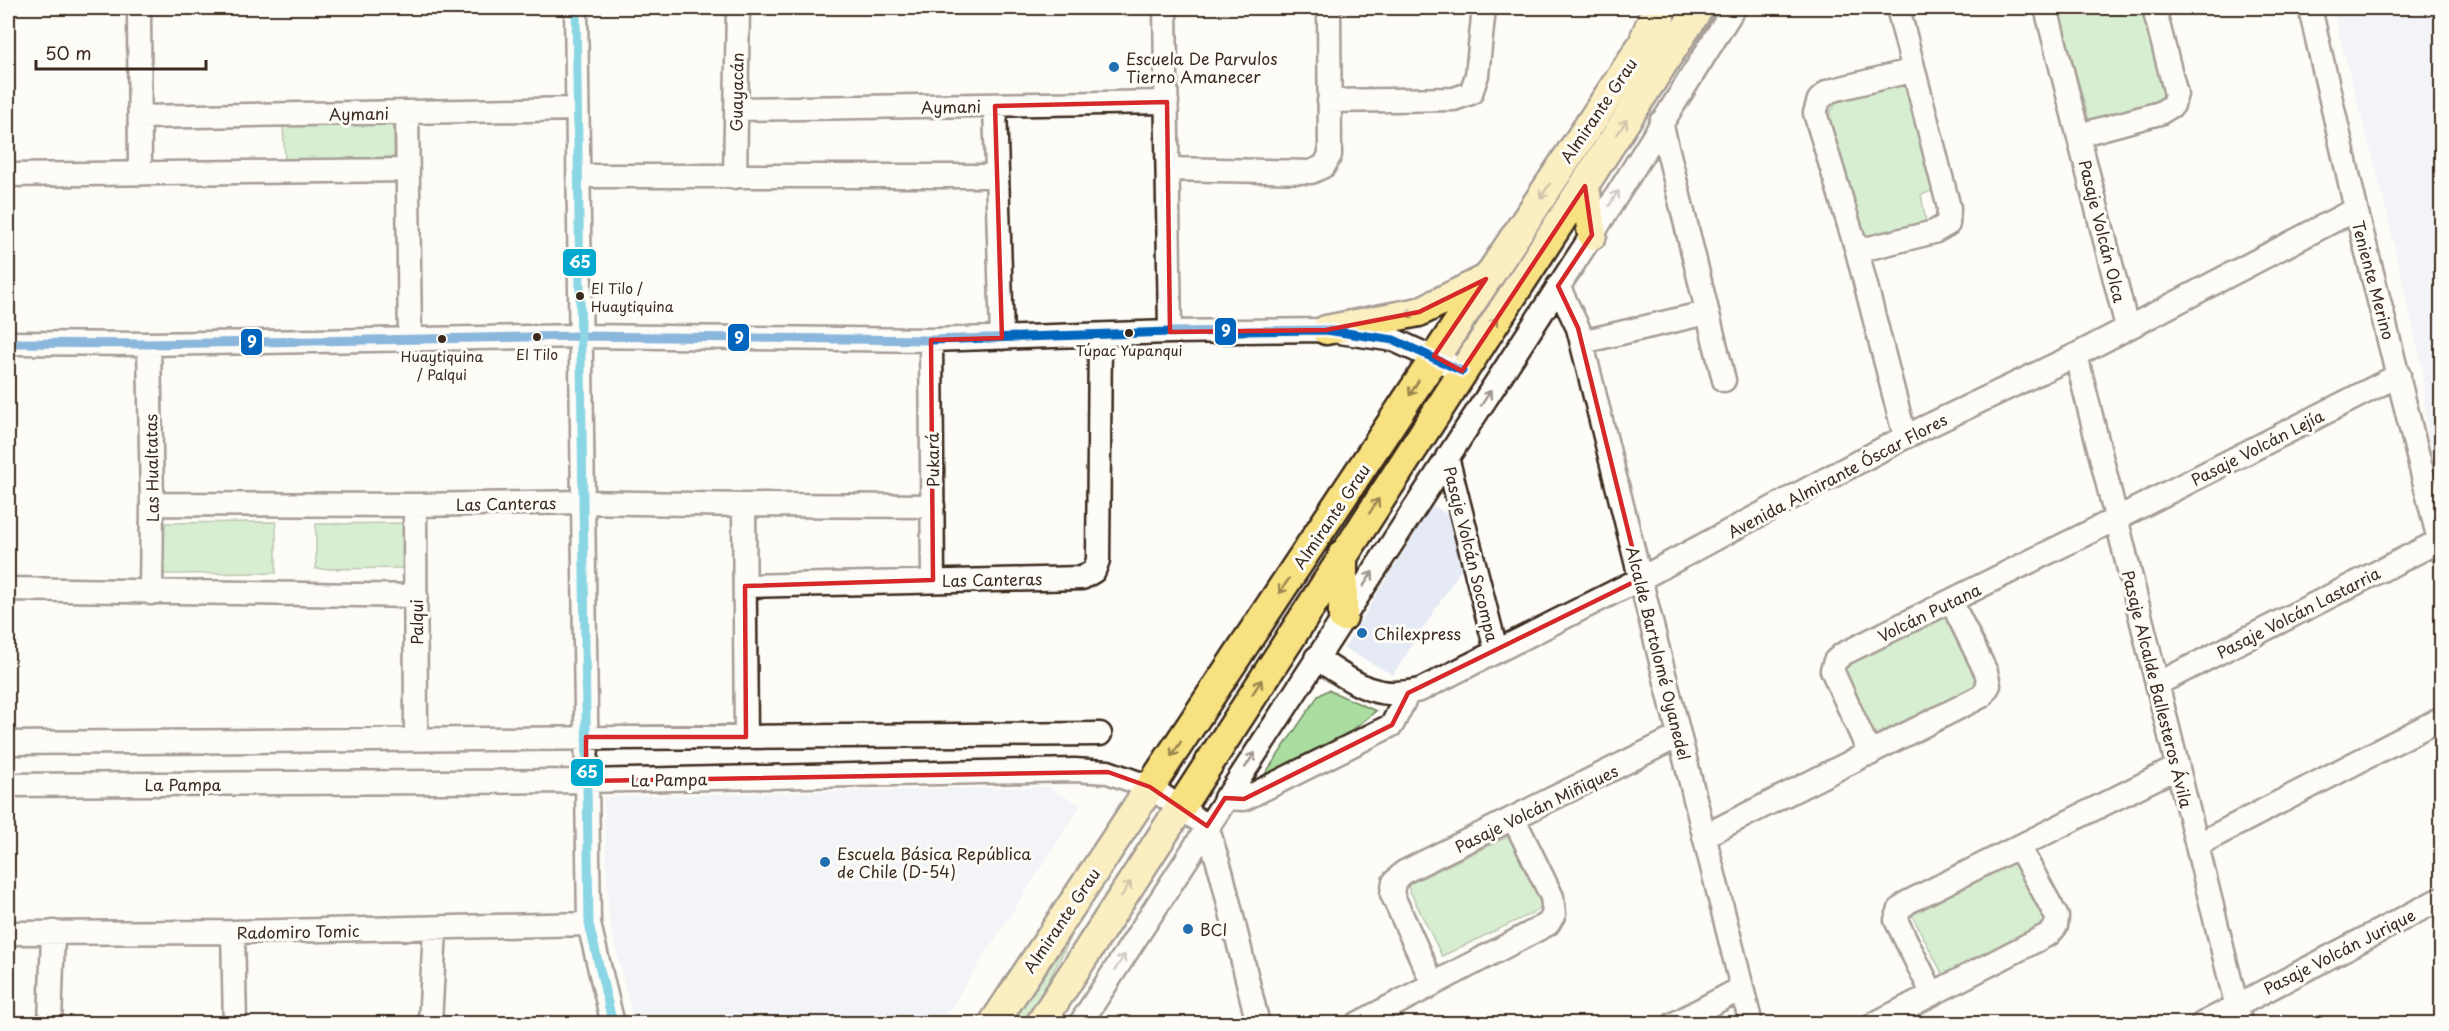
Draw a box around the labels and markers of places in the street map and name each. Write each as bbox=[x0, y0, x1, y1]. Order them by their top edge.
place label: Escuela De Parvulos Tierno Amanecer bbox=[1126, 46, 1278, 88]
marker: Escuela De Parvulos Tierno Amanecer bbox=[1107, 60, 1121, 74]
place label: El Tilo / Huaytiquina bbox=[591, 278, 674, 317]
marker: El Tilo / Huaytiquina bbox=[574, 290, 586, 302]
marker: Túpac Yupanqui bbox=[1123, 327, 1135, 339]
marker: El Tilo bbox=[531, 331, 543, 343]
marker: Huaytiquina / Palqui bbox=[436, 333, 448, 345]
place label: Túpac Yupanqui bbox=[1076, 340, 1182, 361]
place label: El Tilo bbox=[516, 344, 558, 365]
place label: Huaytiquina / Palqui bbox=[401, 346, 483, 385]
place label: Chilexpress bbox=[1374, 621, 1461, 645]
marker: Chilexpress bbox=[1355, 626, 1369, 640]
place label: Escuela Básica República de Chile (D-54) bbox=[837, 841, 1031, 883]
marker: Escuela Básica República de Chile (D-54) bbox=[818, 855, 832, 869]
place label: BCI bbox=[1200, 917, 1228, 941]
marker: BCI bbox=[1181, 922, 1195, 936]

